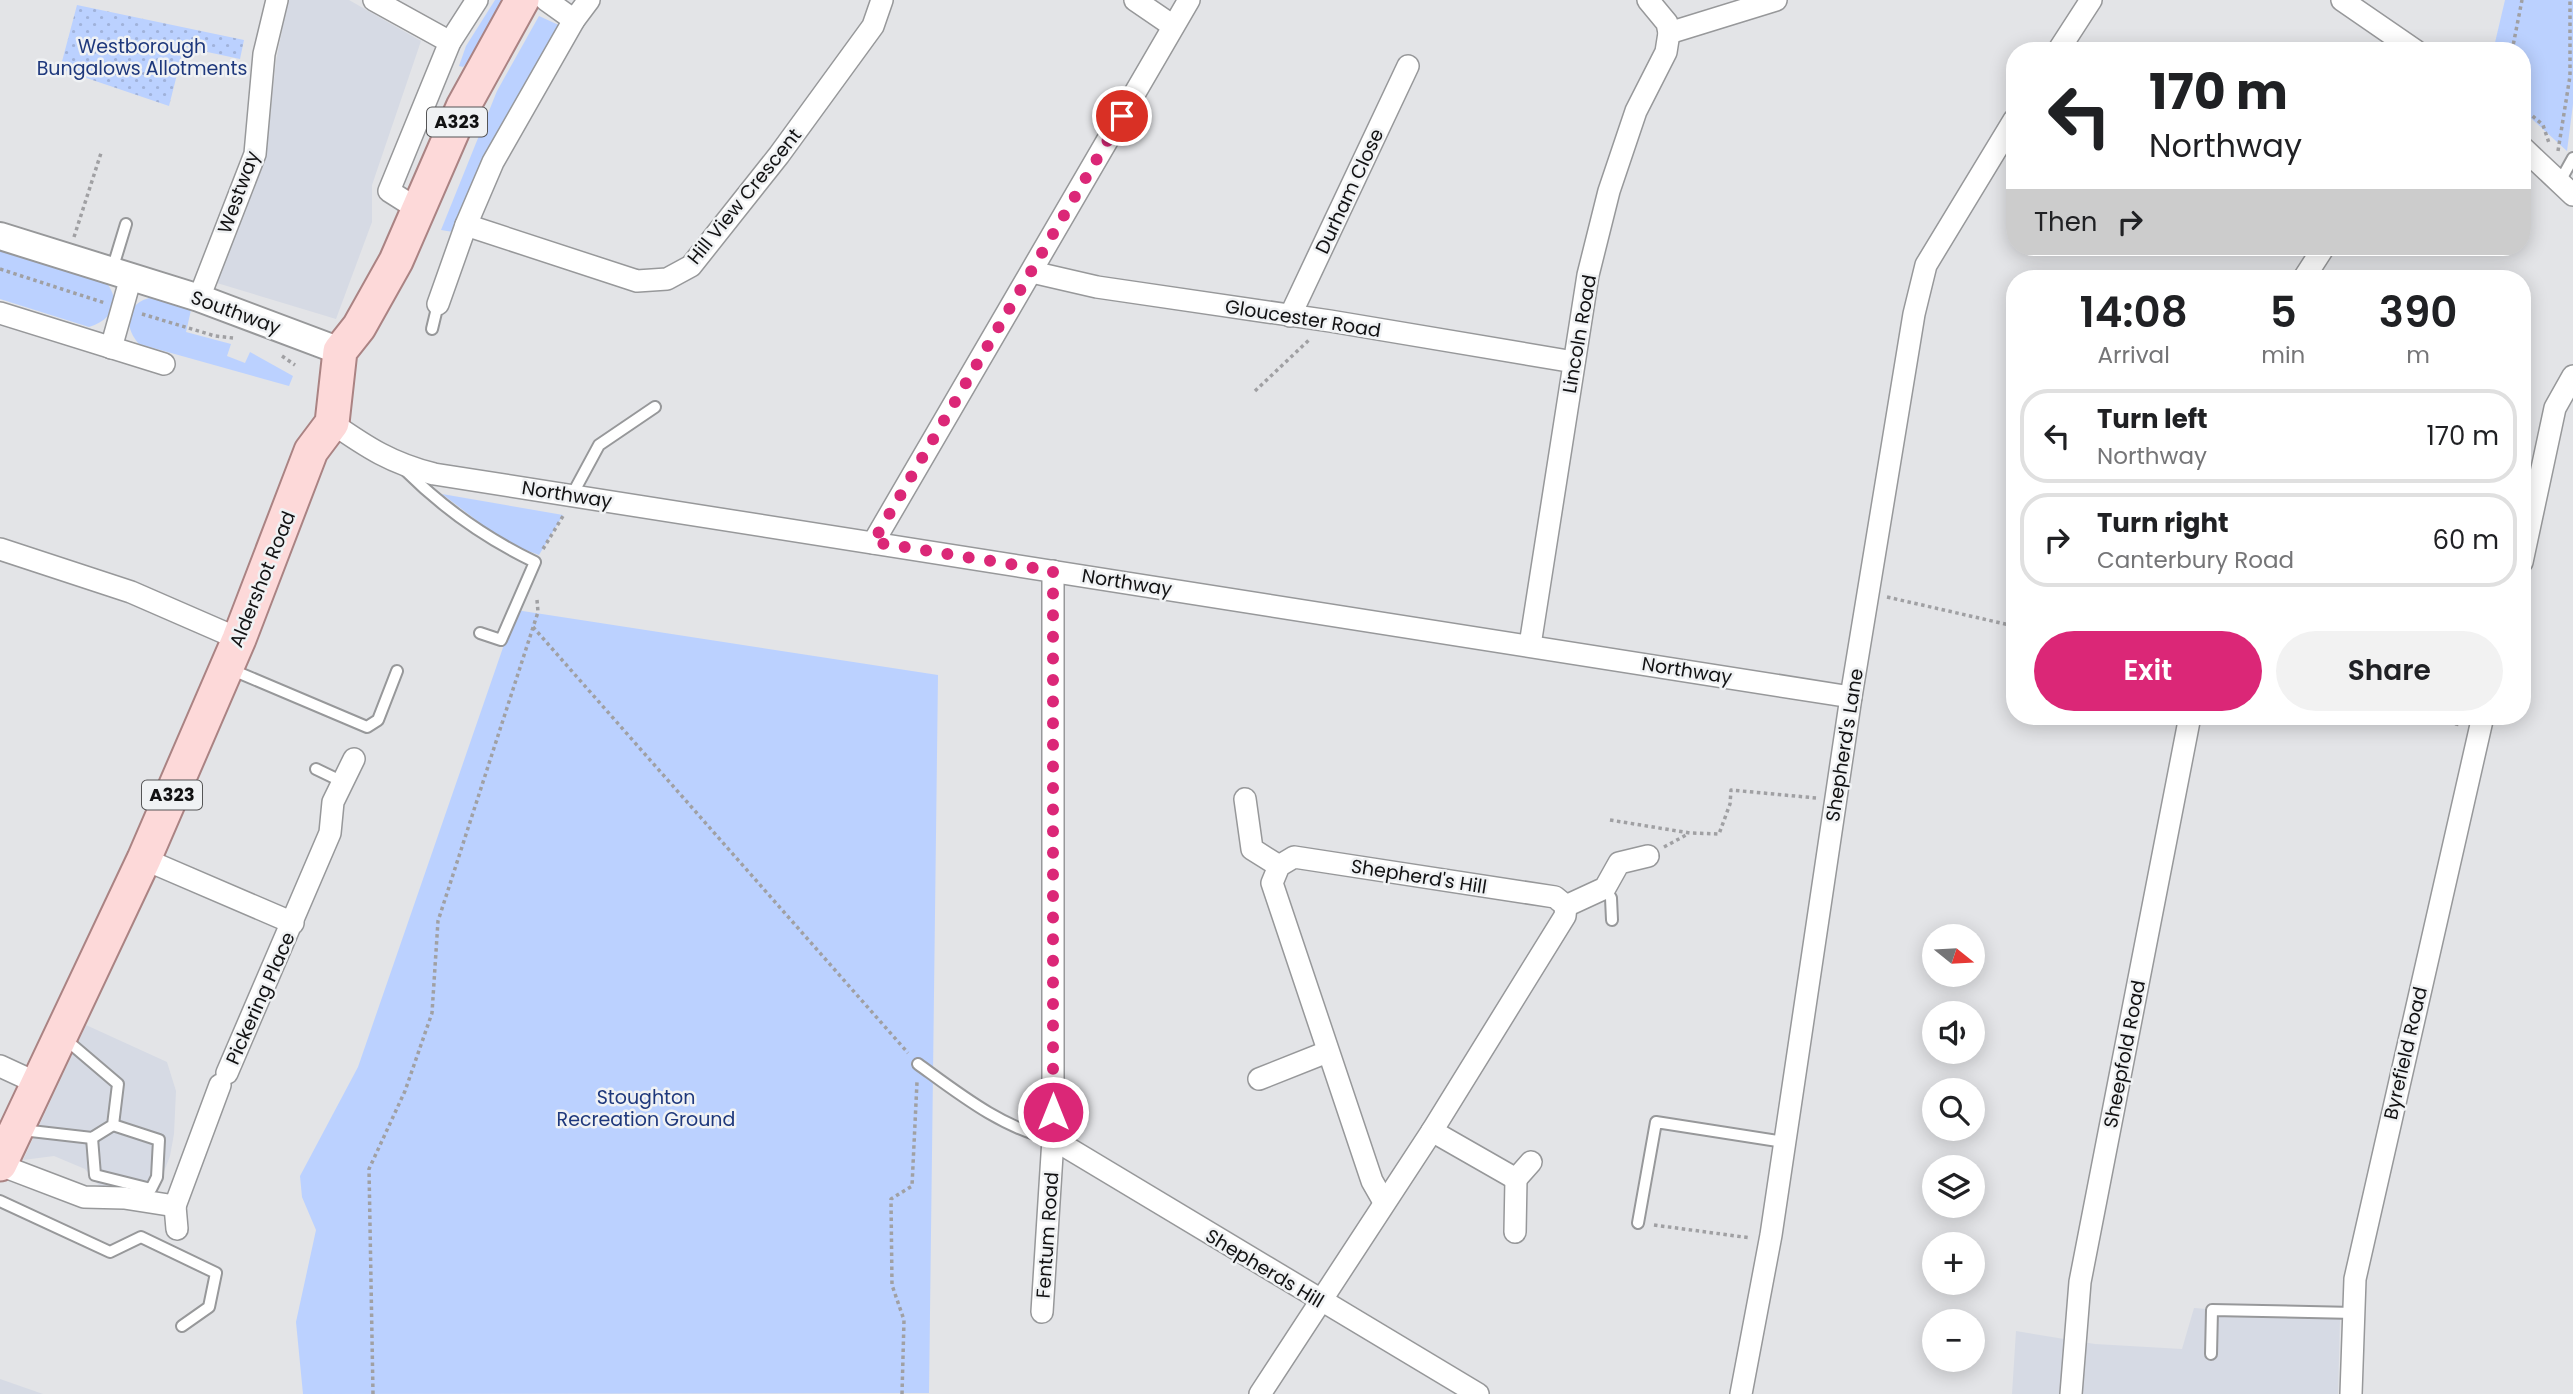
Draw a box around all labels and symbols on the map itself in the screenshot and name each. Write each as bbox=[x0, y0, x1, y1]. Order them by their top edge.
park label: Westborough Bungalows Allotments bbox=[37, 33, 247, 82]
pin bbox=[1092, 86, 1152, 146]
road number: A323 bbox=[427, 107, 487, 136]
street label: Hill View Crescent bbox=[681, 122, 808, 270]
street label: Durham Close bbox=[1309, 124, 1390, 258]
street label: Westway bbox=[211, 147, 266, 237]
street label: Lincoln Road bbox=[1556, 273, 1603, 396]
street label: Southway bbox=[187, 284, 285, 341]
street label: Gloucester Road bbox=[1223, 293, 1383, 344]
street label: Northway bbox=[520, 474, 614, 515]
street label: Aldershot Road bbox=[223, 507, 302, 651]
street label: Northway bbox=[1080, 562, 1174, 603]
street label: Northway bbox=[1640, 650, 1734, 691]
street label: Shepherd's Lane bbox=[1819, 667, 1870, 824]
road number: A323 bbox=[142, 780, 202, 810]
street label: Shepherd's Hill bbox=[1349, 852, 1489, 901]
north arrow bbox=[1922, 924, 1984, 987]
street label: Pickering Place bbox=[219, 928, 302, 1069]
street label: Sheepfold Road bbox=[2097, 978, 2152, 1130]
street label: Byrefield Road bbox=[2377, 984, 2434, 1122]
position arrow bbox=[1016, 1075, 1090, 1149]
park label: Stoughton Recreation Ground bbox=[557, 1084, 735, 1133]
street label: Fentum Road bbox=[1030, 1171, 1065, 1299]
street label: Shepherds Hill bbox=[1200, 1222, 1329, 1315]

